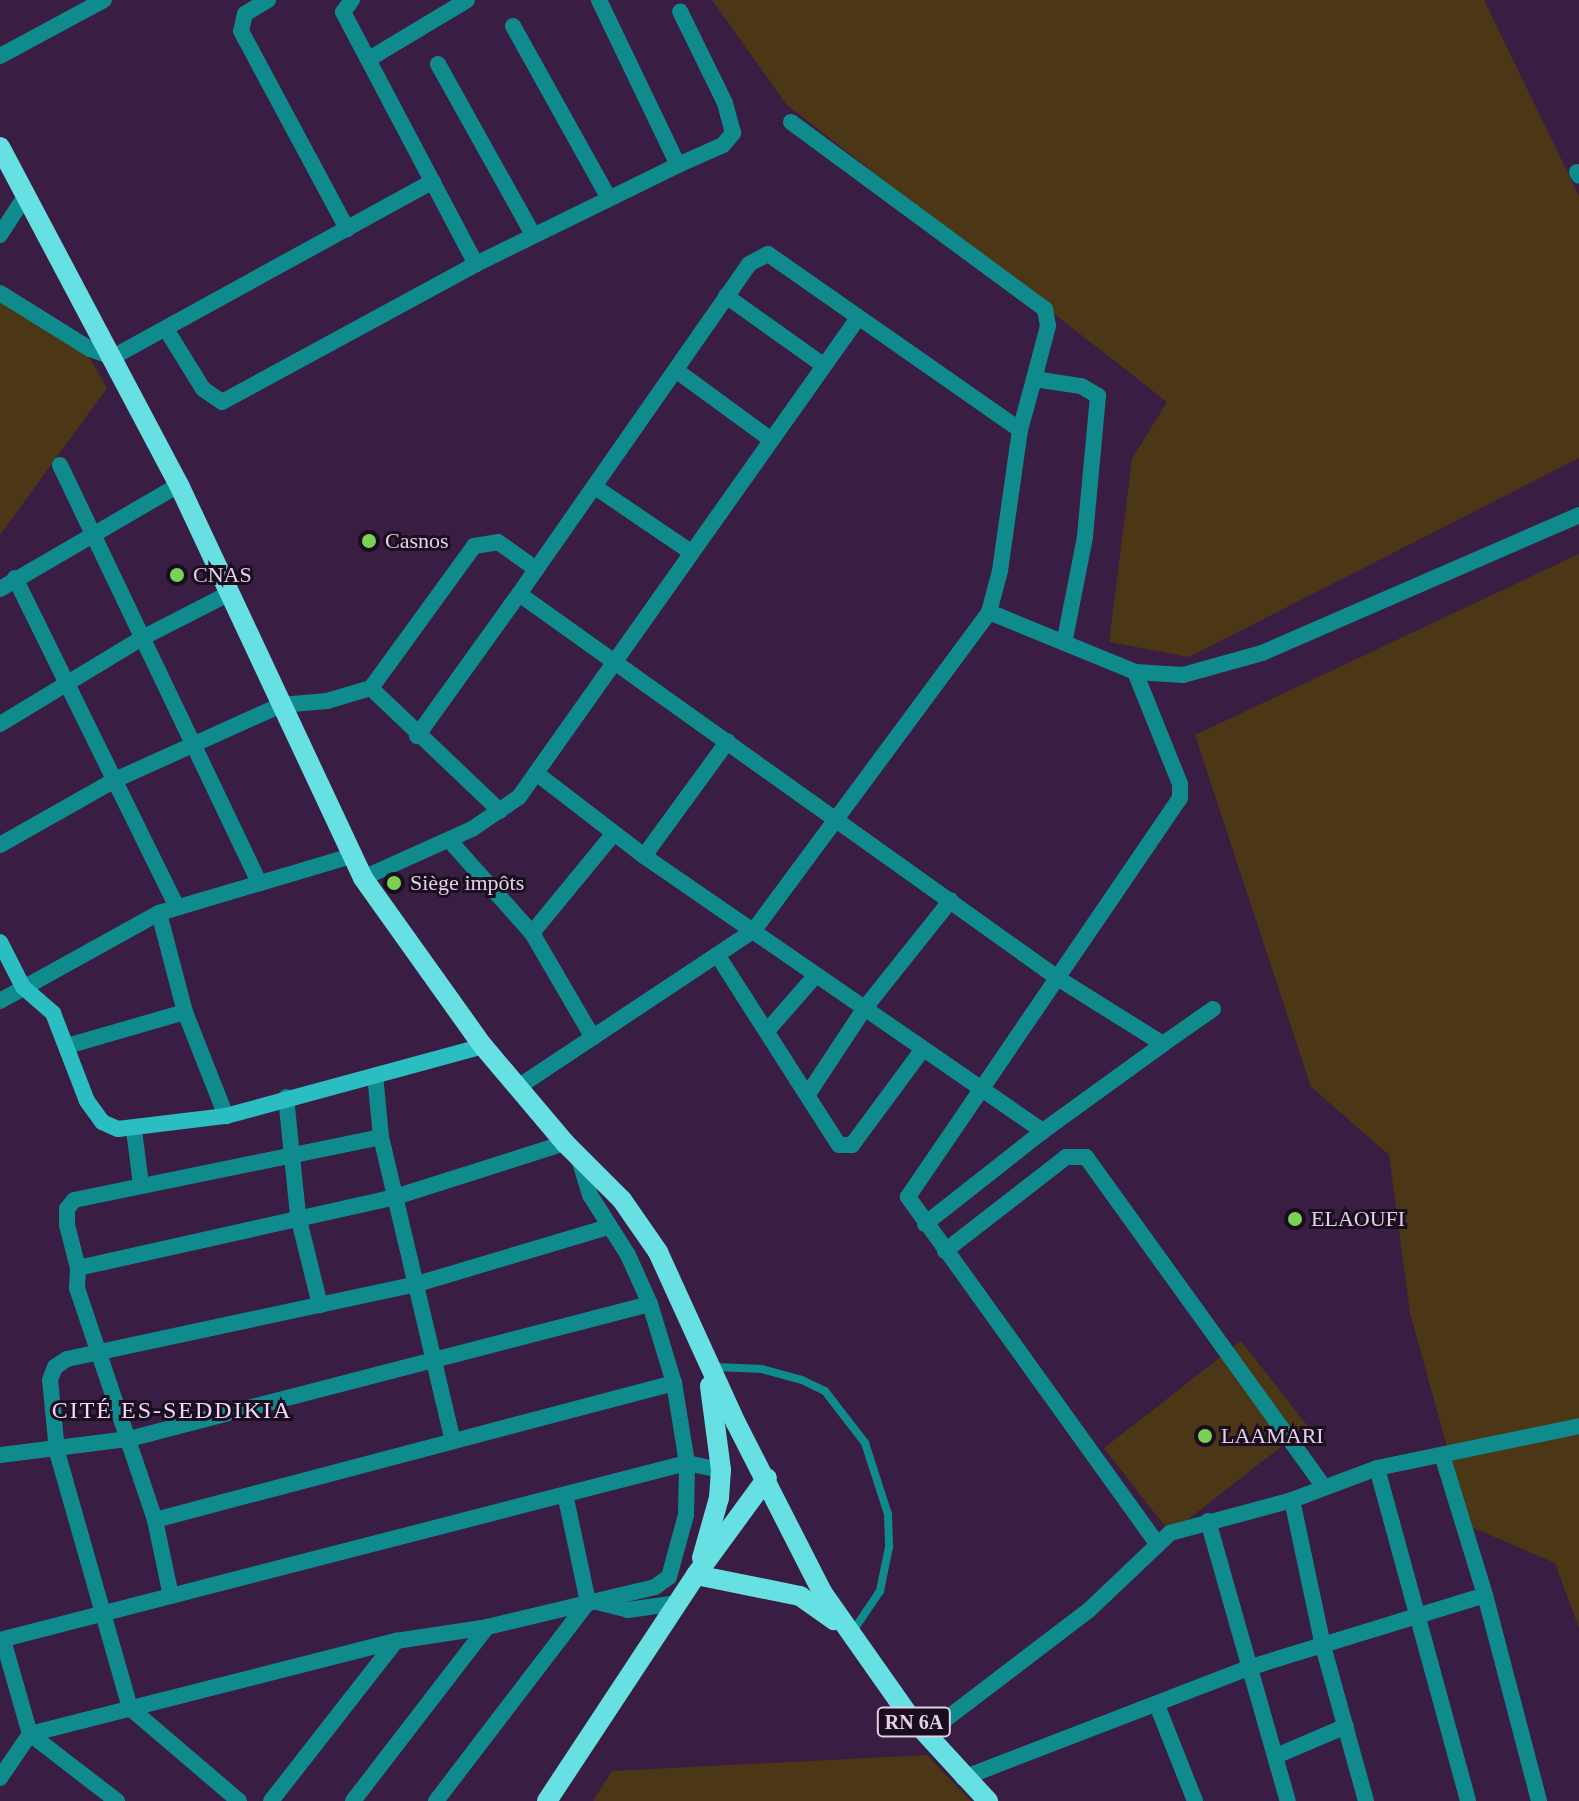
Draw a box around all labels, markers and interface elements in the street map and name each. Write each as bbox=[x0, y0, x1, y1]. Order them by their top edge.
place label: Casnos bbox=[385, 528, 449, 554]
marker: Casnos bbox=[360, 532, 378, 550]
place label: CNAS bbox=[193, 562, 252, 588]
marker: CNAS bbox=[168, 566, 186, 584]
place label: Siège impôts bbox=[410, 870, 524, 896]
marker: Siège impôts bbox=[385, 874, 403, 892]
place label: ELAOUFI bbox=[1311, 1206, 1405, 1232]
marker: ELAOUFI bbox=[1286, 1210, 1304, 1228]
district label: CITÉ ES-SEDDIKIA bbox=[52, 1397, 292, 1425]
place label: LAAMARI bbox=[1221, 1423, 1324, 1449]
marker: LAAMARI bbox=[1196, 1427, 1214, 1445]
road number: RN 6A bbox=[876, 1706, 952, 1738]

